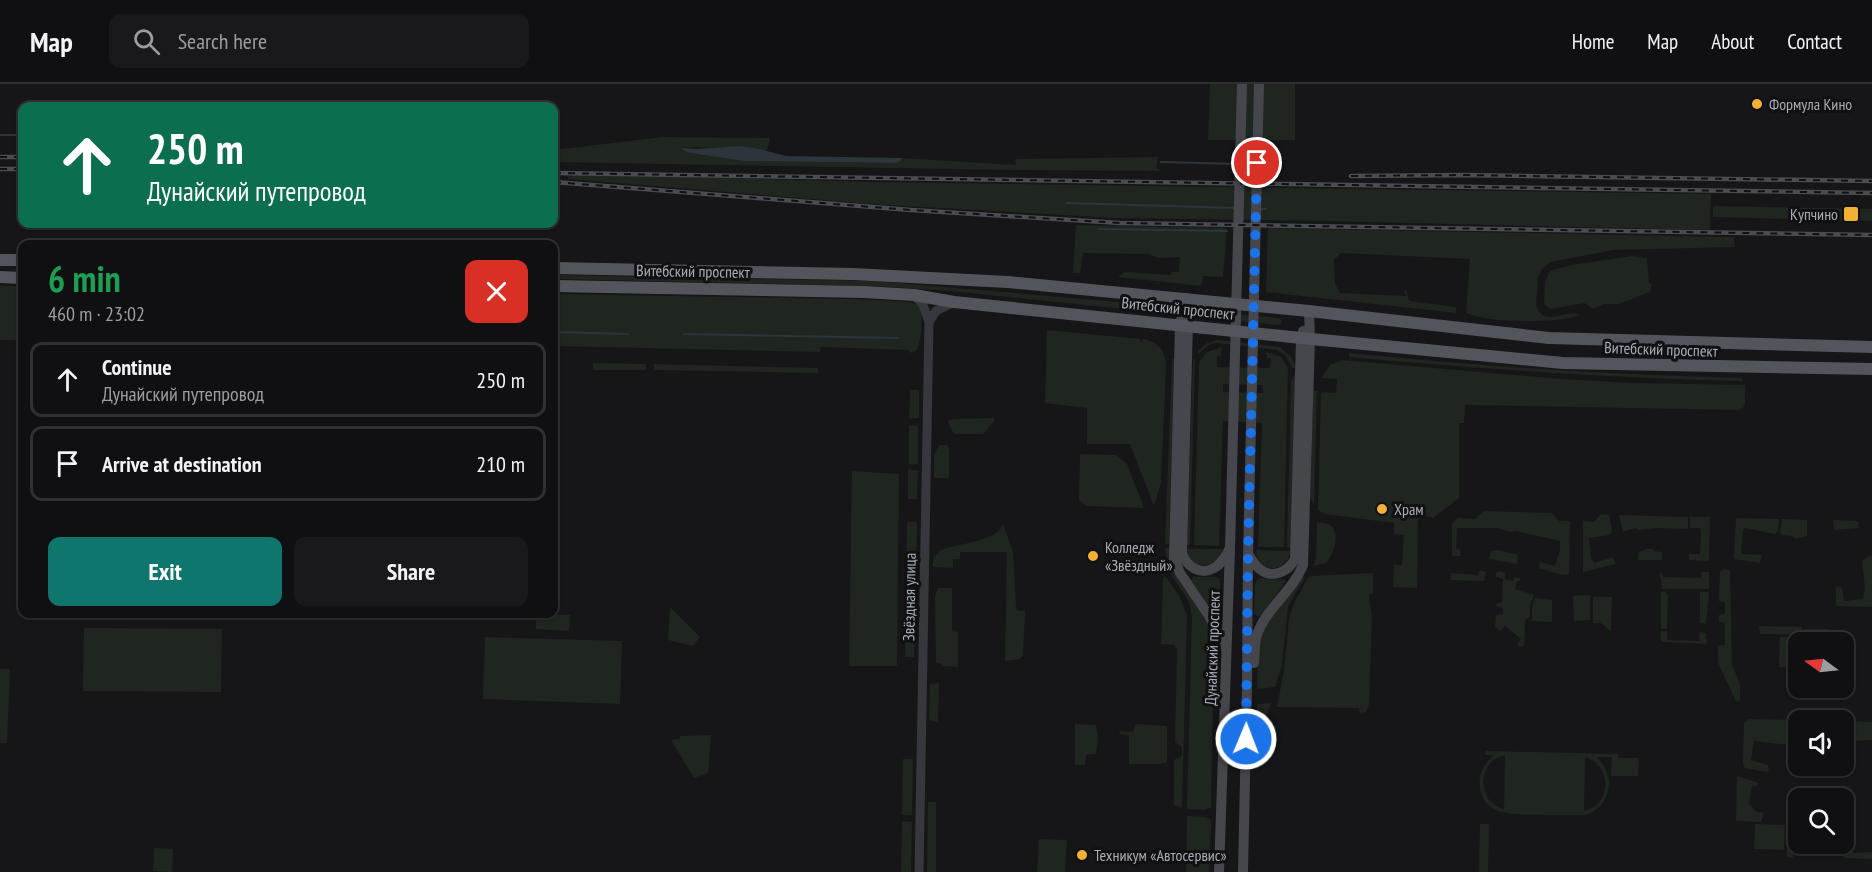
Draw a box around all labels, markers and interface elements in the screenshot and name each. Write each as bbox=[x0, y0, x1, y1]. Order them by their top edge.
search box bbox=[109, 14, 529, 68]
text: Map bbox=[30, 23, 73, 60]
icon: search bbox=[130, 25, 163, 58]
text: Search here bbox=[178, 27, 267, 55]
text: Home bbox=[1572, 28, 1614, 55]
text: Map bbox=[1647, 28, 1678, 55]
text: About bbox=[1711, 28, 1754, 55]
text: Contact bbox=[1787, 28, 1842, 55]
place label: Формула Кино bbox=[1769, 94, 1852, 114]
marker: Формула Кино bbox=[1750, 97, 1764, 111]
text: 250 m bbox=[147, 121, 244, 176]
icon: ahead bbox=[48, 126, 126, 204]
pin bbox=[1231, 137, 1282, 188]
icon: arrive bbox=[1240, 146, 1273, 179]
text: Дунайский путепровод bbox=[147, 174, 366, 208]
place label: Купчино bbox=[1790, 204, 1838, 224]
marker: Купчино bbox=[1842, 205, 1860, 223]
text: 6 min bbox=[48, 255, 121, 302]
button: close bbox=[465, 260, 528, 323]
street label: Витебский проспект bbox=[636, 260, 751, 282]
street label: Витебский проспект bbox=[1120, 292, 1236, 324]
text: 460 m · 23:02 bbox=[48, 301, 145, 327]
street label: Витебский проспект bbox=[1604, 337, 1719, 361]
text: Continue bbox=[102, 353, 172, 381]
icon: ahead bbox=[51, 363, 84, 396]
text: 250 m bbox=[476, 366, 525, 394]
text: Дунайский путепровод bbox=[102, 381, 264, 407]
icon: arrive bbox=[51, 447, 84, 480]
text: Arrive at destination bbox=[102, 450, 262, 478]
text: 210 m bbox=[476, 450, 525, 478]
place label: Храм bbox=[1394, 499, 1424, 519]
marker: Храм bbox=[1375, 502, 1389, 516]
button: Exit bbox=[48, 537, 282, 606]
button: Share bbox=[294, 537, 528, 606]
place label: Колледж «Звёздный» bbox=[1105, 537, 1173, 575]
marker: Колледж «Звёздный» bbox=[1086, 549, 1100, 563]
street label: Звёздная улица bbox=[898, 553, 920, 641]
street label: Дунайский проспект bbox=[1200, 589, 1224, 706]
north arrow bbox=[1788, 632, 1854, 698]
map controls bbox=[1788, 632, 1854, 854]
position arrow bbox=[1214, 707, 1278, 771]
button: sound bbox=[1788, 710, 1854, 776]
button: search bbox=[1788, 788, 1854, 854]
place label: Техникум «Автосервис» bbox=[1094, 845, 1227, 865]
marker: Техникум «Автосервис» bbox=[1075, 848, 1089, 862]

